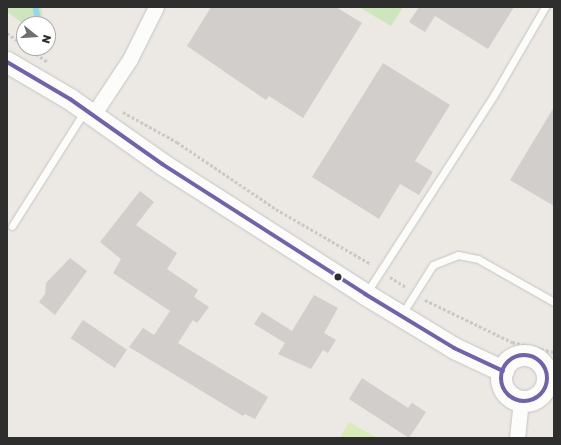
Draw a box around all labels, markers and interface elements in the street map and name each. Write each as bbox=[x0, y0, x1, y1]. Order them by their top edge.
north arrow bbox=[16, 16, 56, 56]
text: N bbox=[40, 33, 54, 45]
unlabelled marker bbox=[333, 272, 343, 282]

